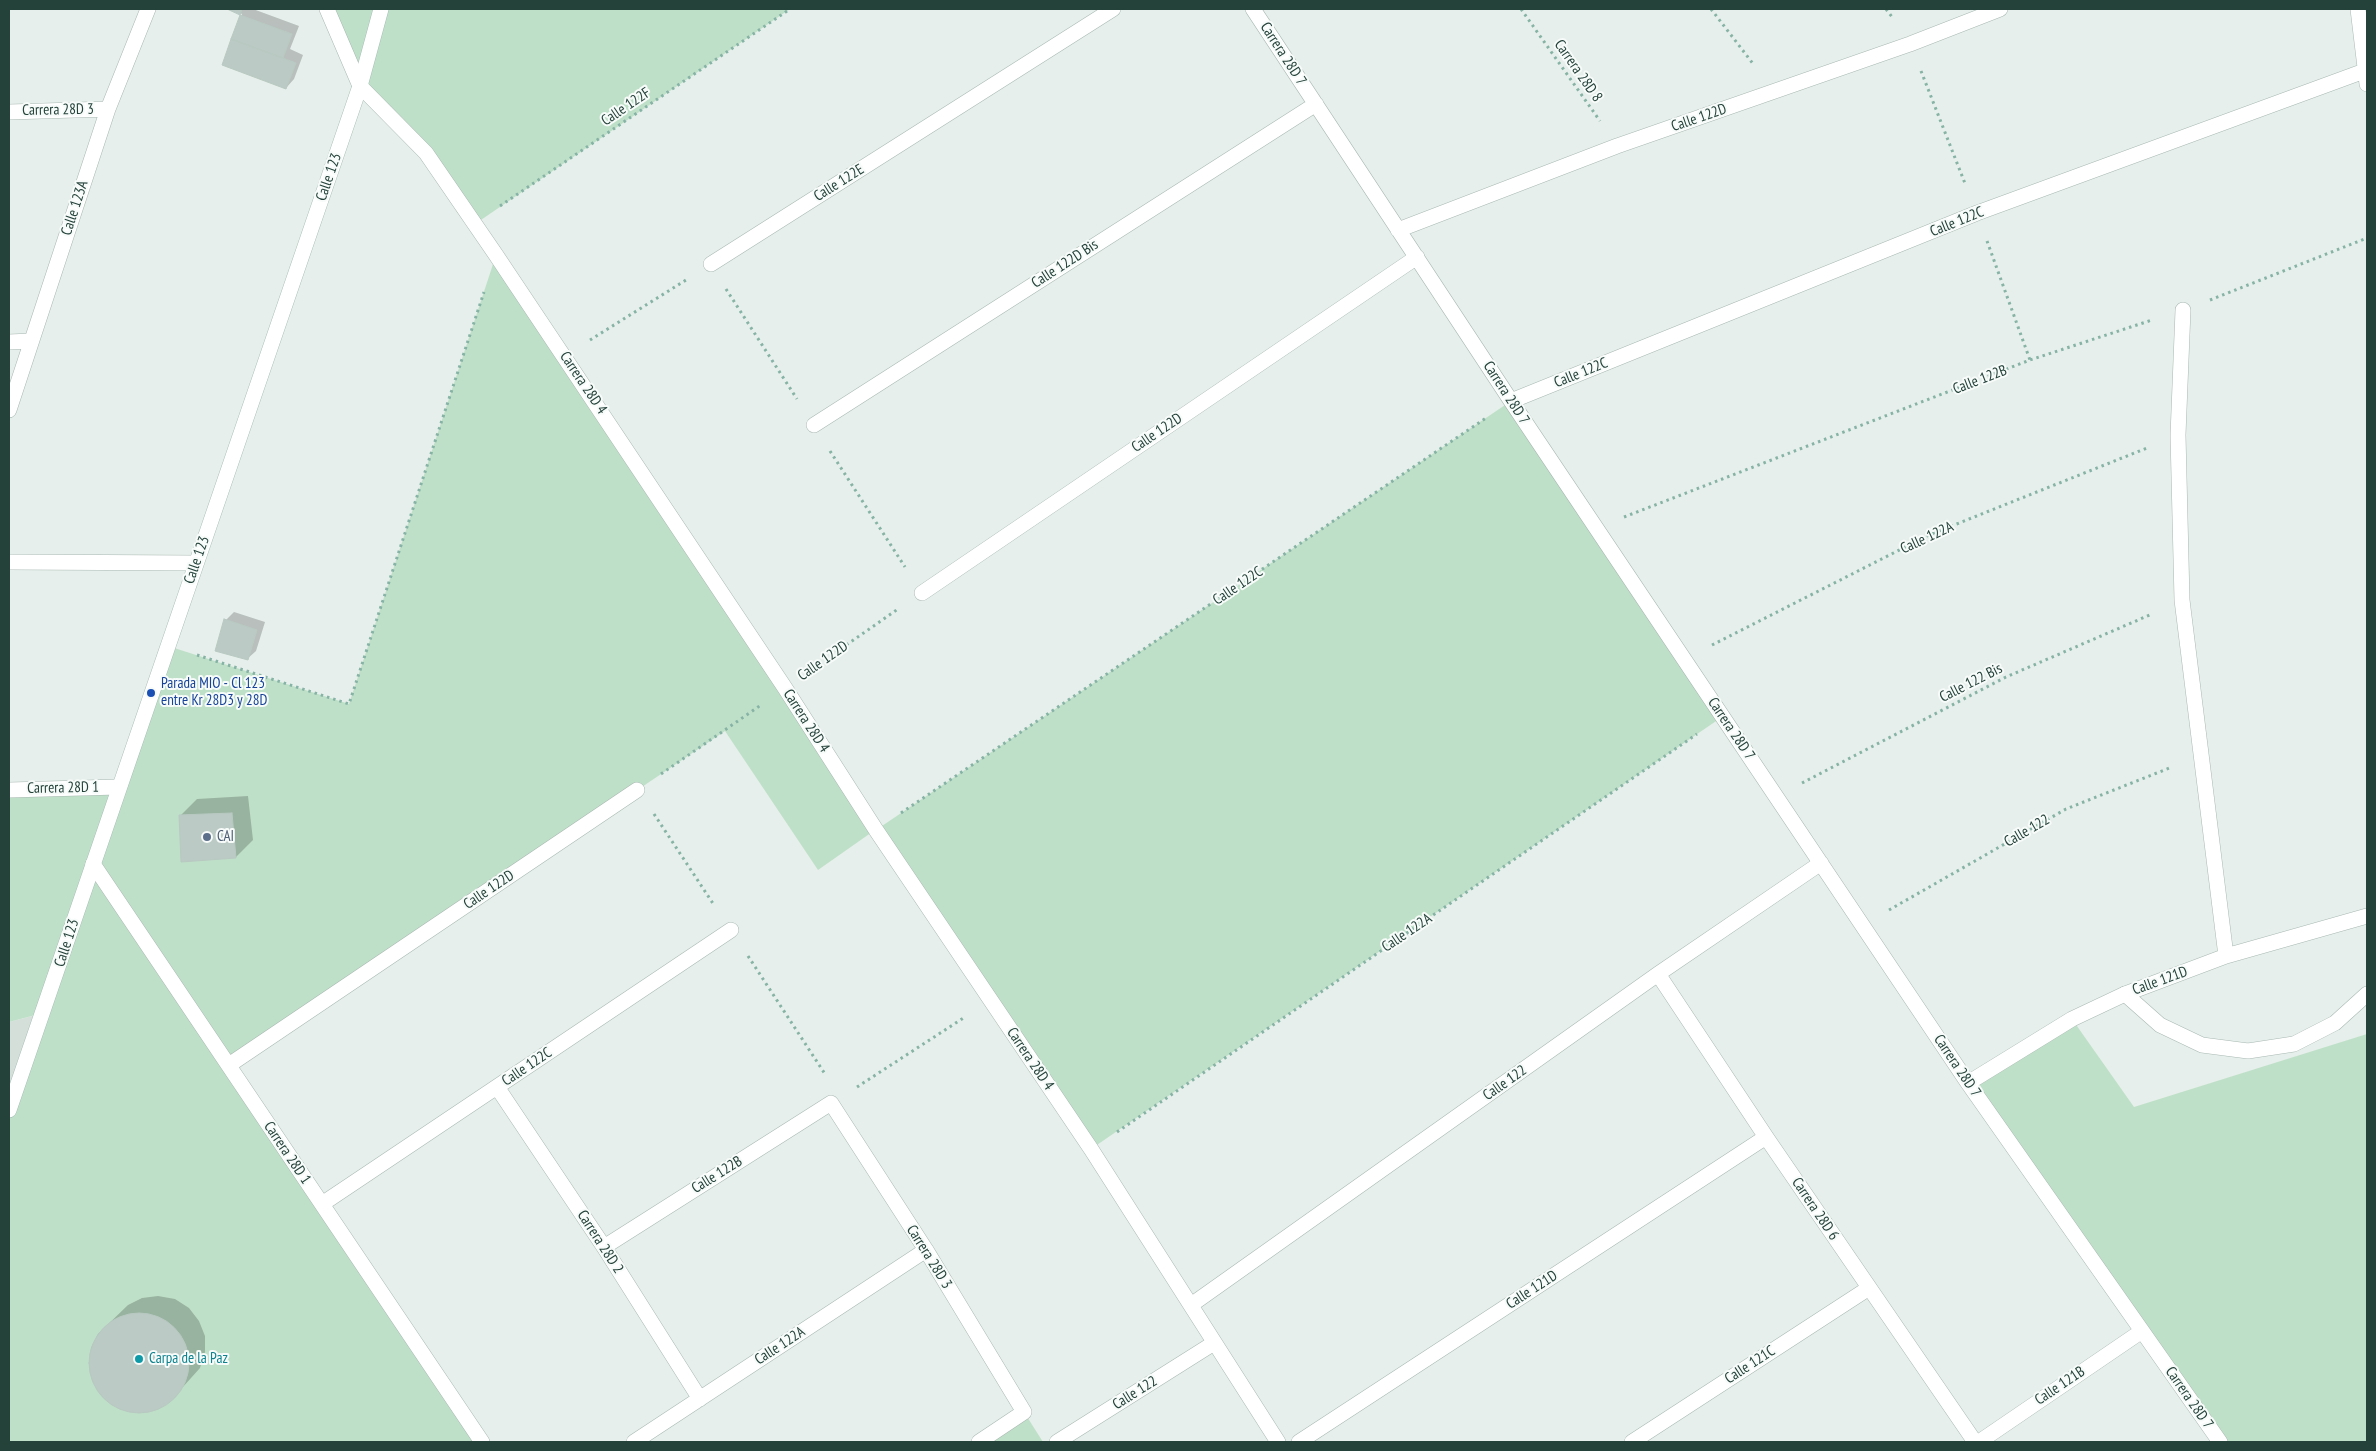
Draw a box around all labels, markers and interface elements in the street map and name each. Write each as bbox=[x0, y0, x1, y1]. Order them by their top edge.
street label: Carrera 28D 7 bbox=[1256, 19, 1310, 89]
street label: Carrera 28D 8 bbox=[1550, 36, 1606, 106]
street label: Calle 122F bbox=[598, 84, 654, 130]
street label: Carrera 28D 3 bbox=[22, 100, 94, 120]
street label: Calle 122D bbox=[1669, 100, 1729, 136]
street label: Calle 123 bbox=[312, 151, 346, 203]
street label: Calle 122E bbox=[811, 161, 867, 205]
street label: Calle 123A bbox=[58, 178, 92, 238]
street label: Calle 122C bbox=[1928, 203, 1986, 241]
street label: Calle 122D Bis bbox=[1028, 236, 1102, 292]
street label: Carrera 28D 4 bbox=[555, 348, 611, 418]
street label: Calle 122C bbox=[1552, 354, 1610, 392]
street label: Carrera 28D 7 bbox=[1479, 358, 1533, 428]
street label: Calle 122B bbox=[1950, 361, 2010, 399]
street label: Calle 122D bbox=[1128, 410, 1186, 456]
street label: Calle 122A bbox=[1898, 518, 1956, 558]
street label: Calle 123 bbox=[180, 534, 214, 586]
street label: Calle 122C bbox=[1210, 563, 1266, 609]
street label: Calle 122D bbox=[794, 637, 852, 685]
street label: Calle 122 Bis bbox=[1937, 660, 2005, 706]
place label: Parada MIO - Cl 123 entre Kr 28D3 y 28D bbox=[161, 675, 267, 710]
street label: Carrera 28D 4 bbox=[779, 686, 833, 756]
marker: Parada MIO - Cl 123 entre Kr 28D3 y 28D bbox=[145, 687, 157, 699]
street label: Carrera 28D 7 bbox=[1703, 694, 1759, 764]
street label: Carrera 28D 1 bbox=[27, 778, 99, 798]
street label: Calle 122 bbox=[2001, 811, 2053, 851]
place label: CAI bbox=[217, 828, 234, 846]
marker: CAI bbox=[201, 831, 213, 843]
street label: Calle 122D bbox=[460, 867, 518, 913]
street label: Calle 122A bbox=[1379, 910, 1435, 956]
street label: Calle 123 bbox=[51, 917, 83, 969]
street label: Calle 121D bbox=[2130, 963, 2190, 999]
street label: Carrera 28D 4 bbox=[1002, 1024, 1058, 1094]
street label: Carrera 28D 7 bbox=[1929, 1031, 1985, 1101]
street label: Calle 122C bbox=[499, 1044, 555, 1090]
street label: Calle 122 bbox=[1480, 1061, 1530, 1105]
street label: Carrera 28D 1 bbox=[259, 1118, 315, 1188]
street label: Calle 122B bbox=[688, 1152, 746, 1198]
street label: Carrera 28D 6 bbox=[1787, 1174, 1843, 1244]
street label: Carrera 28D 2 bbox=[573, 1207, 627, 1277]
street label: Carrera 28D 3 bbox=[902, 1222, 956, 1292]
street label: Calle 121D bbox=[1503, 1267, 1561, 1313]
street label: Calle 122A bbox=[751, 1323, 809, 1369]
street label: Calle 121C bbox=[1722, 1342, 1778, 1388]
place label: Carpa de la Paz bbox=[149, 1350, 228, 1368]
marker: Carpa de la Paz bbox=[133, 1353, 145, 1365]
street label: Calle 121B bbox=[2032, 1363, 2088, 1409]
street label: Carrera 28D 7 bbox=[2161, 1363, 2217, 1433]
street label: Calle 122 bbox=[1109, 1372, 1161, 1414]

